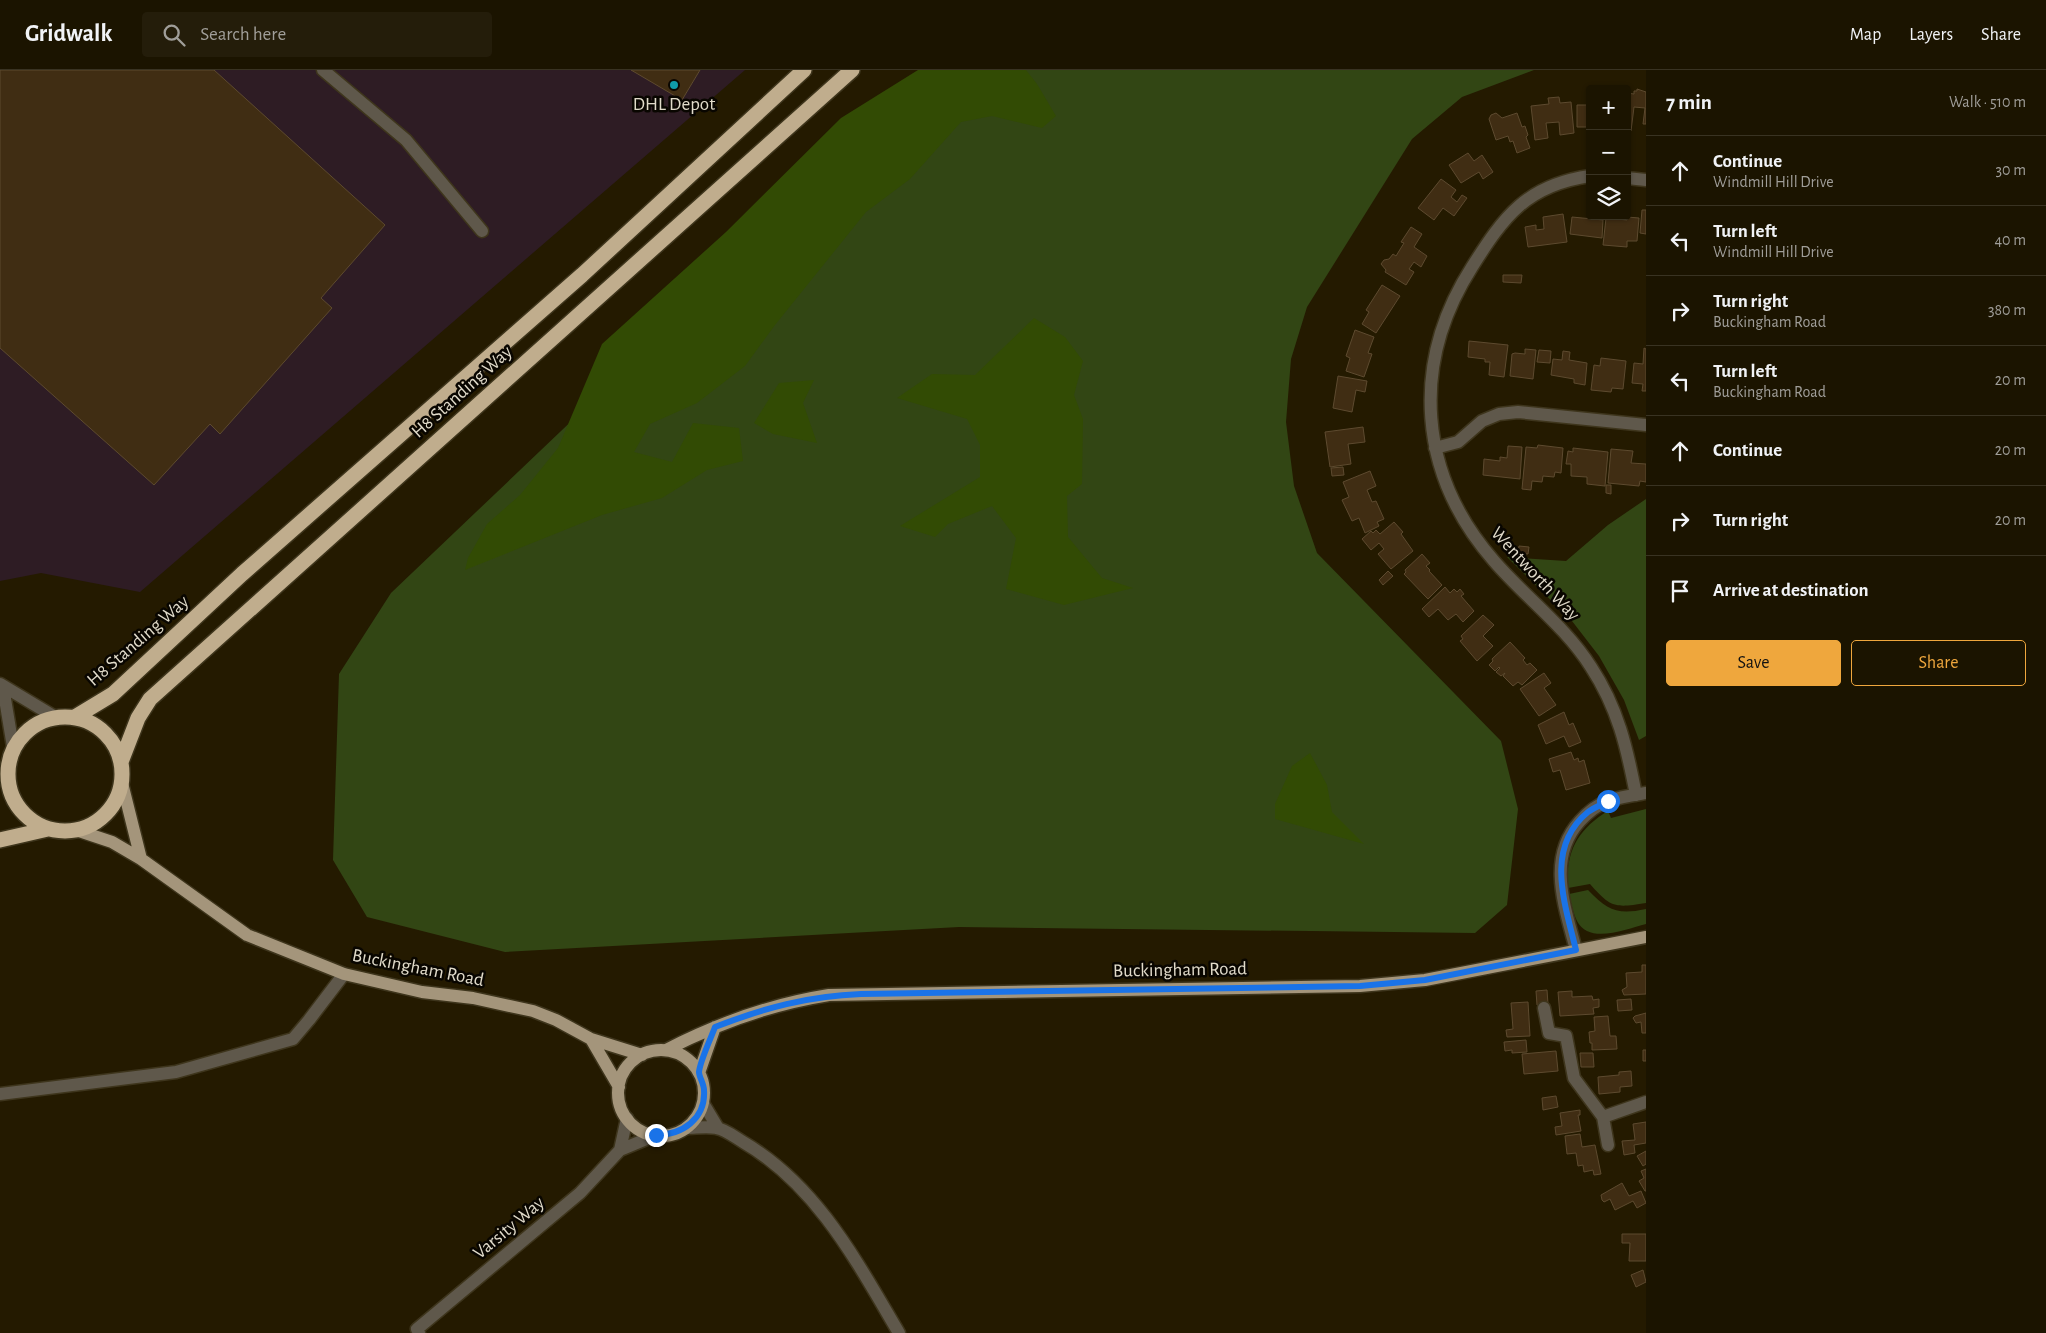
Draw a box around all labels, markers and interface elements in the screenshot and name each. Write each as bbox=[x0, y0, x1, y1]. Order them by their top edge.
search box bbox=[142, 12, 492, 57]
icon: search bbox=[160, 21, 188, 49]
text: Gridwalk bbox=[25, 22, 112, 46]
text: Search here bbox=[200, 25, 286, 44]
text: Map bbox=[1850, 26, 1881, 44]
text: Layers bbox=[1909, 26, 1953, 44]
text: Share bbox=[1981, 26, 2021, 44]
marker: DHL Depot bbox=[668, 79, 680, 91]
map controls bbox=[1586, 85, 1631, 220]
button: + bbox=[1586, 85, 1631, 130]
text: 7 min bbox=[1666, 92, 1712, 113]
text: Walk · 510 m bbox=[1949, 94, 2026, 110]
place label: DHL Depot bbox=[633, 95, 715, 114]
button: − bbox=[1586, 130, 1631, 175]
text: Continue bbox=[1713, 152, 1782, 171]
icon: ahead bbox=[1666, 157, 1694, 185]
text: 30 m bbox=[1996, 162, 2026, 178]
text: Windmill Hill Drive bbox=[1713, 174, 1834, 190]
button: layers bbox=[1586, 175, 1631, 220]
text: Turn left bbox=[1713, 222, 1777, 241]
icon: left bbox=[1666, 227, 1694, 255]
text: 40 m bbox=[1994, 232, 2026, 248]
text: Windmill Hill Drive bbox=[1713, 244, 1834, 260]
text: Turn right bbox=[1713, 292, 1788, 311]
icon: right bbox=[1666, 297, 1694, 325]
text: 380 m bbox=[1988, 302, 2026, 318]
text: Buckingham Road bbox=[1713, 314, 1826, 330]
street label: H8 Standing Way bbox=[408, 342, 516, 442]
text: Turn left bbox=[1713, 362, 1777, 381]
icon: left bbox=[1666, 367, 1694, 395]
text: 20 m bbox=[1995, 372, 2026, 388]
text: Buckingham Road bbox=[1713, 384, 1826, 400]
icon: ahead bbox=[1666, 437, 1694, 465]
text: Continue bbox=[1713, 441, 1782, 460]
text: 20 m bbox=[1995, 442, 2026, 458]
icon: right bbox=[1666, 507, 1694, 535]
text: Turn right bbox=[1713, 511, 1788, 530]
text: 20 m bbox=[1995, 512, 2026, 528]
street label: Wentworth Way bbox=[1487, 524, 1583, 624]
icon: arrive bbox=[1666, 577, 1694, 605]
text: Arrive at destination bbox=[1713, 581, 1869, 600]
street label: H8 Standing Way bbox=[84, 592, 192, 690]
button: Save bbox=[1666, 640, 1841, 686]
button: Share bbox=[1851, 640, 2026, 686]
route start bbox=[1597, 790, 1620, 813]
street label: Buckingham Road bbox=[350, 946, 486, 990]
street label: Buckingham Road bbox=[1113, 959, 1247, 981]
route end bbox=[645, 1124, 668, 1147]
street label: Varsity Way bbox=[470, 1193, 548, 1263]

